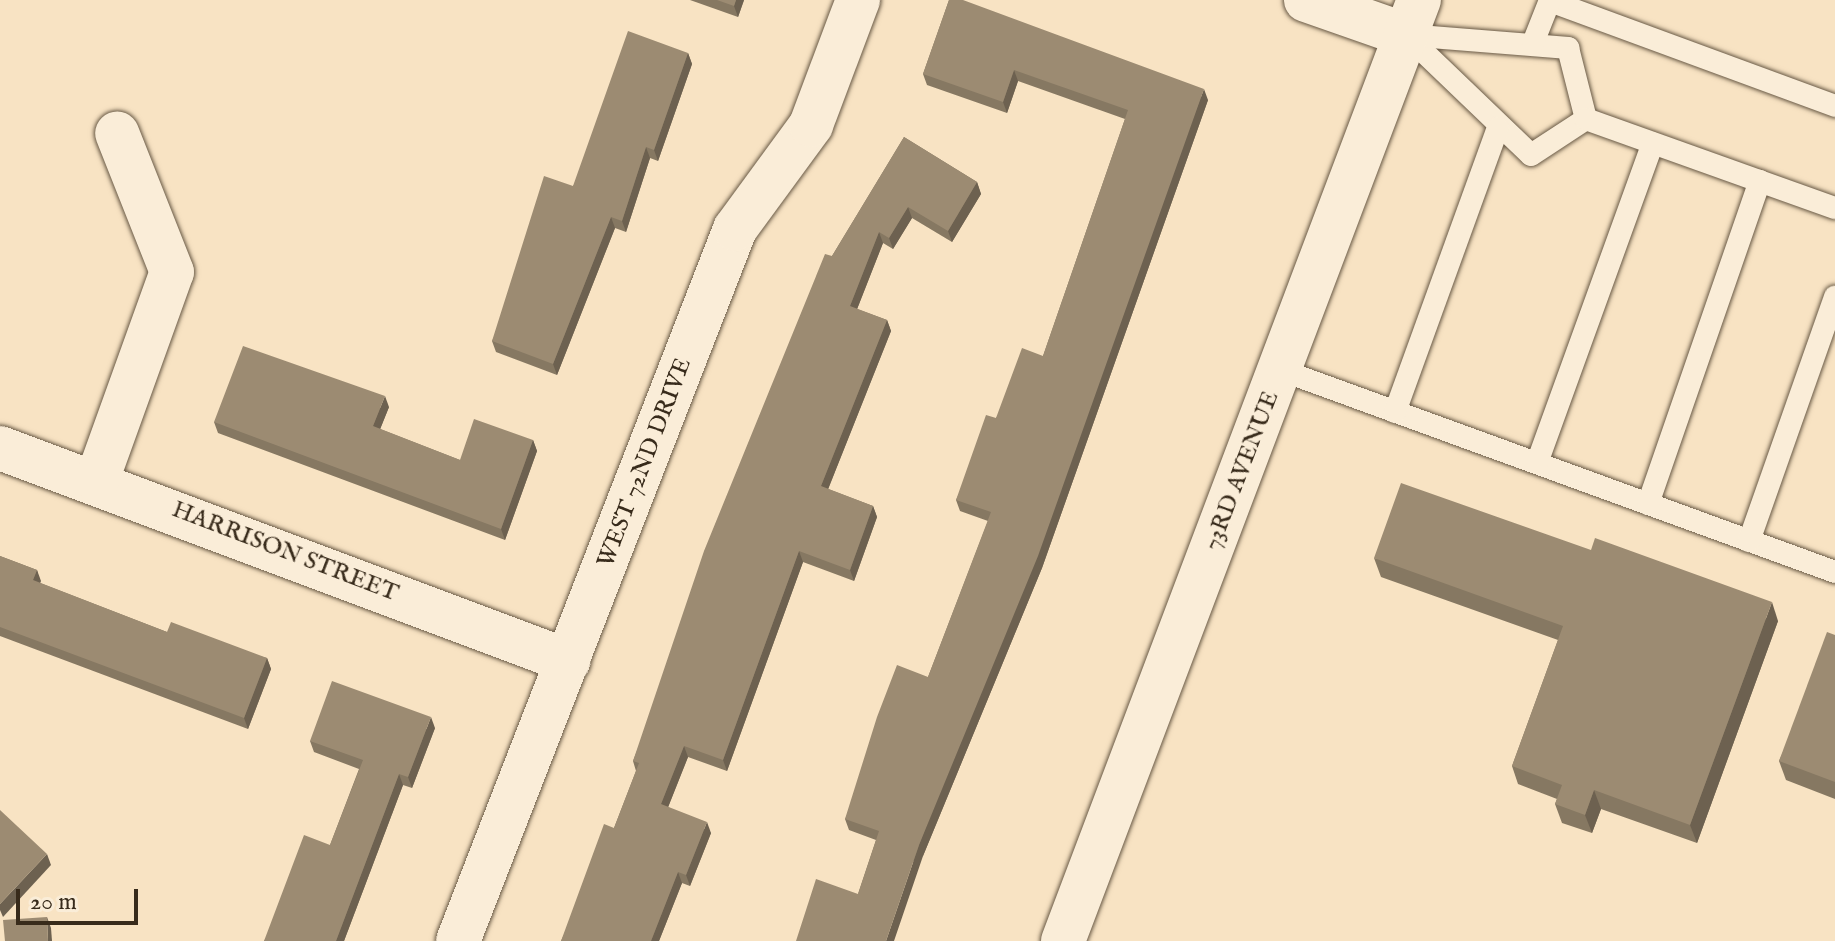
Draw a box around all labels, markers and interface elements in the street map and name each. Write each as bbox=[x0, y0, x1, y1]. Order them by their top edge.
street label: WEST 72ND DRIVE bbox=[592, 354, 698, 572]
street label: 73RD AVENUE bbox=[1198, 387, 1286, 555]
street label: HARRISON STREET bbox=[168, 496, 402, 608]
scale bar bbox=[20, 873, 142, 923]
text: 20 m bbox=[30, 887, 77, 918]

